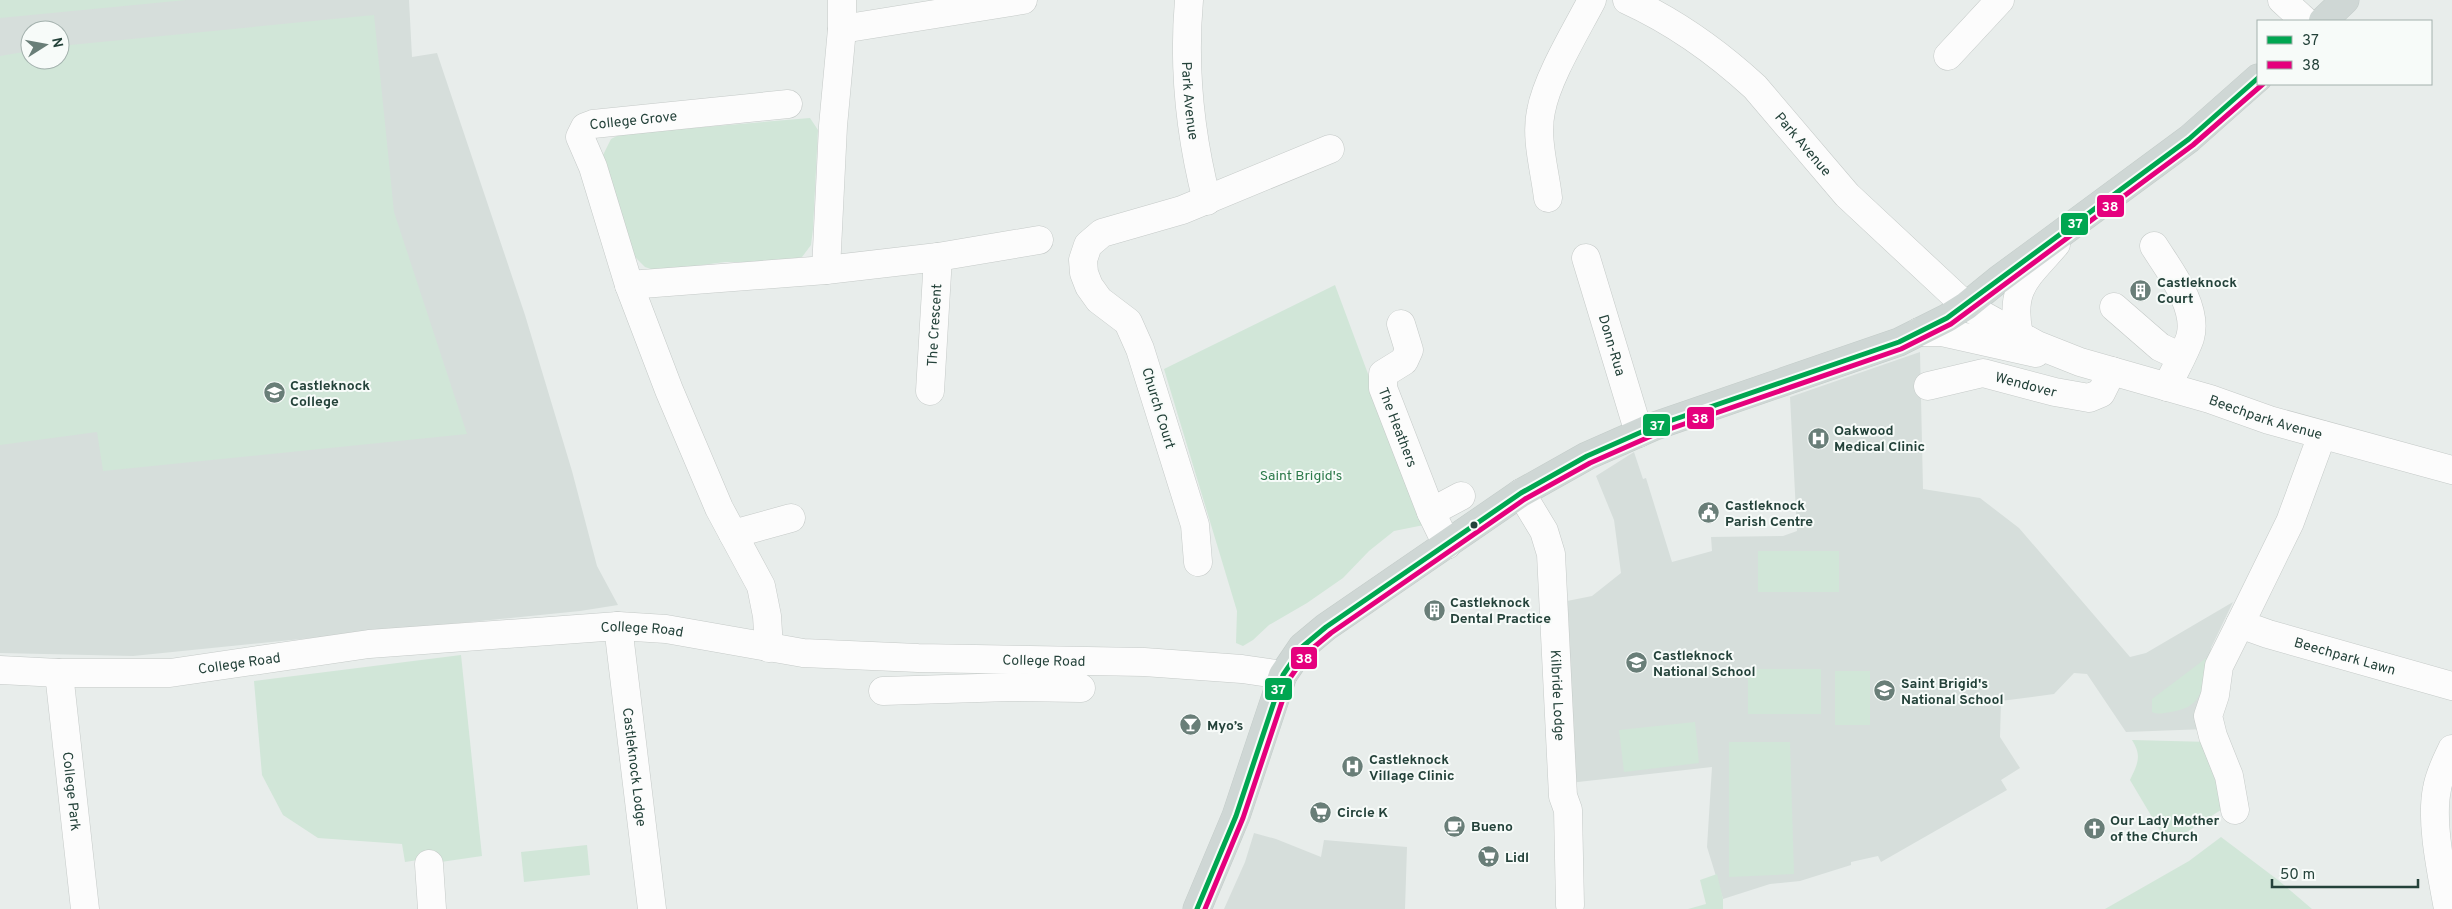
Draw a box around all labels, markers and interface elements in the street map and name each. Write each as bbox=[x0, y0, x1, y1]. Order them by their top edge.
north arrow bbox=[20, 20, 70, 70]
legend bbox=[2257, 20, 2432, 85]
text: 37 bbox=[2302, 32, 2319, 51]
text: N bbox=[47, 36, 66, 49]
text: 38 bbox=[2302, 57, 2320, 76]
street label: Park Avenue bbox=[1177, 61, 1201, 141]
street label: College Grove bbox=[589, 108, 678, 134]
street label: Park Avenue bbox=[1770, 109, 1834, 180]
line badge: 38 bbox=[2096, 194, 2125, 218]
text: 38 bbox=[2101, 199, 2119, 216]
line badge: 37 bbox=[2060, 212, 2089, 236]
text: 37 bbox=[2067, 216, 2083, 233]
place label: Castleknock Court bbox=[2157, 275, 2237, 308]
building icon: Castleknock Court bbox=[2129, 278, 2153, 302]
street label: The Crescent bbox=[924, 283, 946, 367]
street label: Donn-Rua bbox=[1594, 313, 1628, 378]
street label: Church Court bbox=[1137, 366, 1178, 451]
street label: Wendover bbox=[1993, 370, 2059, 402]
place label: Castleknock College bbox=[290, 378, 370, 411]
school or university icon: Castleknock College bbox=[262, 381, 286, 405]
street label: The Heathers bbox=[1374, 385, 1420, 470]
street label: Beechpark Avenue bbox=[2206, 392, 2324, 444]
line badge: 38 bbox=[1686, 406, 1715, 430]
text: 38 bbox=[1691, 411, 1709, 428]
line badge: 37 bbox=[1642, 413, 1671, 437]
text: 37 bbox=[1649, 418, 1665, 435]
place label: Oakwood Medical Clinic bbox=[1834, 423, 1925, 456]
hospital icon: Oakwood Medical Clinic bbox=[1806, 426, 1830, 450]
park label: Saint Brigid's bbox=[1260, 468, 1342, 485]
place label: Castleknock Parish Centre bbox=[1725, 498, 1813, 531]
public building icon: Castleknock Parish Centre bbox=[1697, 501, 1721, 525]
unlabelled marker bbox=[1469, 520, 1479, 530]
place label: Castleknock Dental Practice bbox=[1450, 595, 1551, 628]
building icon: Castleknock Dental Practice bbox=[1422, 598, 1446, 622]
street label: College Road bbox=[600, 619, 685, 642]
street label: Beechpark Lawn bbox=[2292, 635, 2397, 680]
line badge: 38 bbox=[1290, 646, 1318, 670]
place label: Castleknock National School bbox=[1653, 648, 1756, 681]
street label: College Road bbox=[197, 650, 282, 679]
street label: Kilbride Lodge bbox=[1546, 650, 1567, 741]
text: 38 bbox=[1295, 651, 1313, 668]
school or university icon: Castleknock National School bbox=[1625, 651, 1649, 675]
street label: College Road bbox=[1002, 652, 1086, 671]
place label: Saint Brigid's National School bbox=[1901, 676, 2004, 709]
line badge: 37 bbox=[1264, 677, 1293, 701]
school or university icon: Saint Brigid's National School bbox=[1873, 679, 1897, 703]
text: 37 bbox=[1270, 682, 1286, 699]
street label: Castleknock Lodge bbox=[618, 707, 649, 828]
bar icon: Myo’s bbox=[1179, 713, 1203, 737]
place label: Myo’s bbox=[1207, 718, 1244, 735]
street label: College Park bbox=[58, 751, 83, 832]
place label: Castleknock Village Clinic bbox=[1369, 752, 1455, 785]
hospital icon: Castleknock Village Clinic bbox=[1341, 755, 1365, 779]
supermarket icon: Circle K bbox=[1309, 800, 1333, 824]
place label: Circle K bbox=[1337, 805, 1388, 822]
place label: Our Lady Mother of the Church bbox=[2110, 813, 2220, 846]
cafe icon: Bueno bbox=[1443, 814, 1467, 838]
church icon: Our Lady Mother of the Church bbox=[2082, 816, 2106, 840]
place label: Bueno bbox=[1471, 819, 1513, 836]
supermarket icon: Lidl bbox=[1477, 845, 1501, 869]
place label: Lidl bbox=[1505, 850, 1529, 867]
scale bar bbox=[2272, 856, 2418, 888]
text: 50 m bbox=[2280, 866, 2315, 885]

